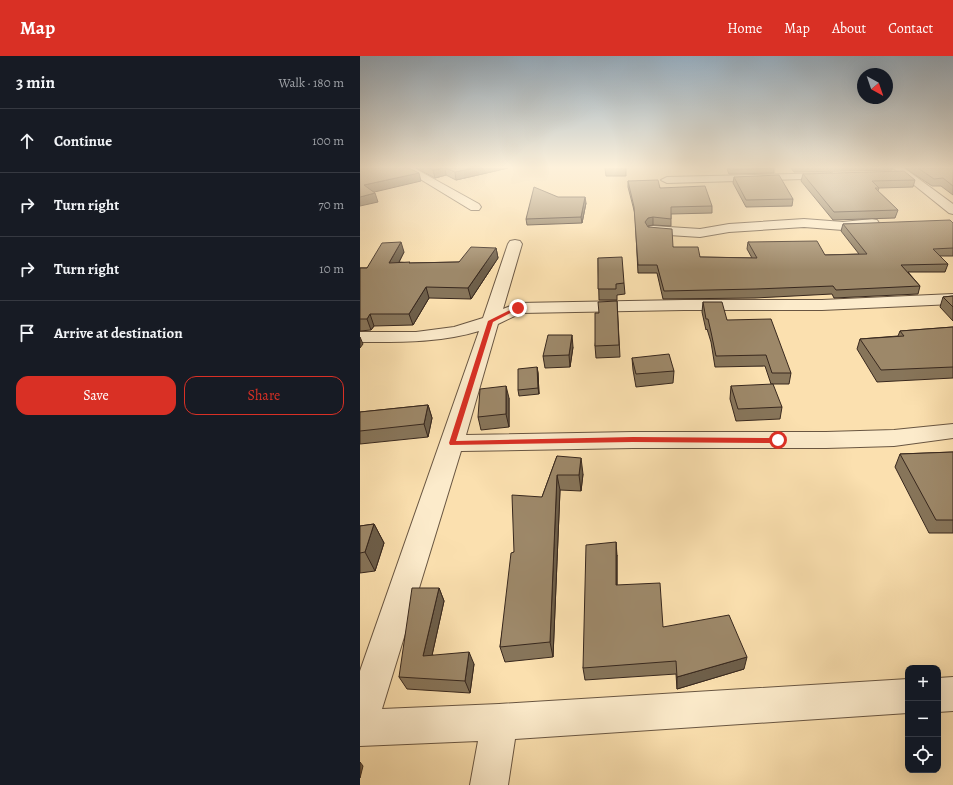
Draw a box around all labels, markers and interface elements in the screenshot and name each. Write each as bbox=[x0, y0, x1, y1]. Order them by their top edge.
text: Map bbox=[20, 15, 55, 41]
text: Home bbox=[727, 19, 762, 38]
text: Map bbox=[784, 19, 810, 38]
text: About bbox=[832, 19, 866, 38]
text: Contact bbox=[888, 19, 933, 38]
north arrow bbox=[857, 68, 893, 104]
text: 3 min bbox=[16, 71, 55, 94]
text: Walk · 180 m bbox=[278, 74, 344, 91]
icon: ahead bbox=[16, 130, 38, 152]
text: Continue bbox=[54, 131, 112, 151]
text: 100 m bbox=[312, 132, 344, 149]
icon: right bbox=[16, 194, 38, 216]
text: Turn right bbox=[54, 195, 119, 215]
text: 70 m bbox=[318, 196, 344, 213]
icon: right bbox=[16, 258, 38, 280]
text: Turn right bbox=[54, 259, 119, 279]
text: 10 m bbox=[319, 260, 344, 277]
route end bbox=[509, 299, 527, 317]
icon: arrive bbox=[16, 322, 38, 344]
text: Arrive at destination bbox=[54, 323, 183, 343]
button: Save bbox=[16, 376, 176, 415]
button: Share bbox=[184, 376, 344, 415]
route start bbox=[769, 431, 787, 449]
map controls bbox=[905, 665, 941, 773]
button: + bbox=[905, 665, 941, 701]
button: − bbox=[905, 701, 941, 737]
button: locate bbox=[905, 737, 941, 773]

